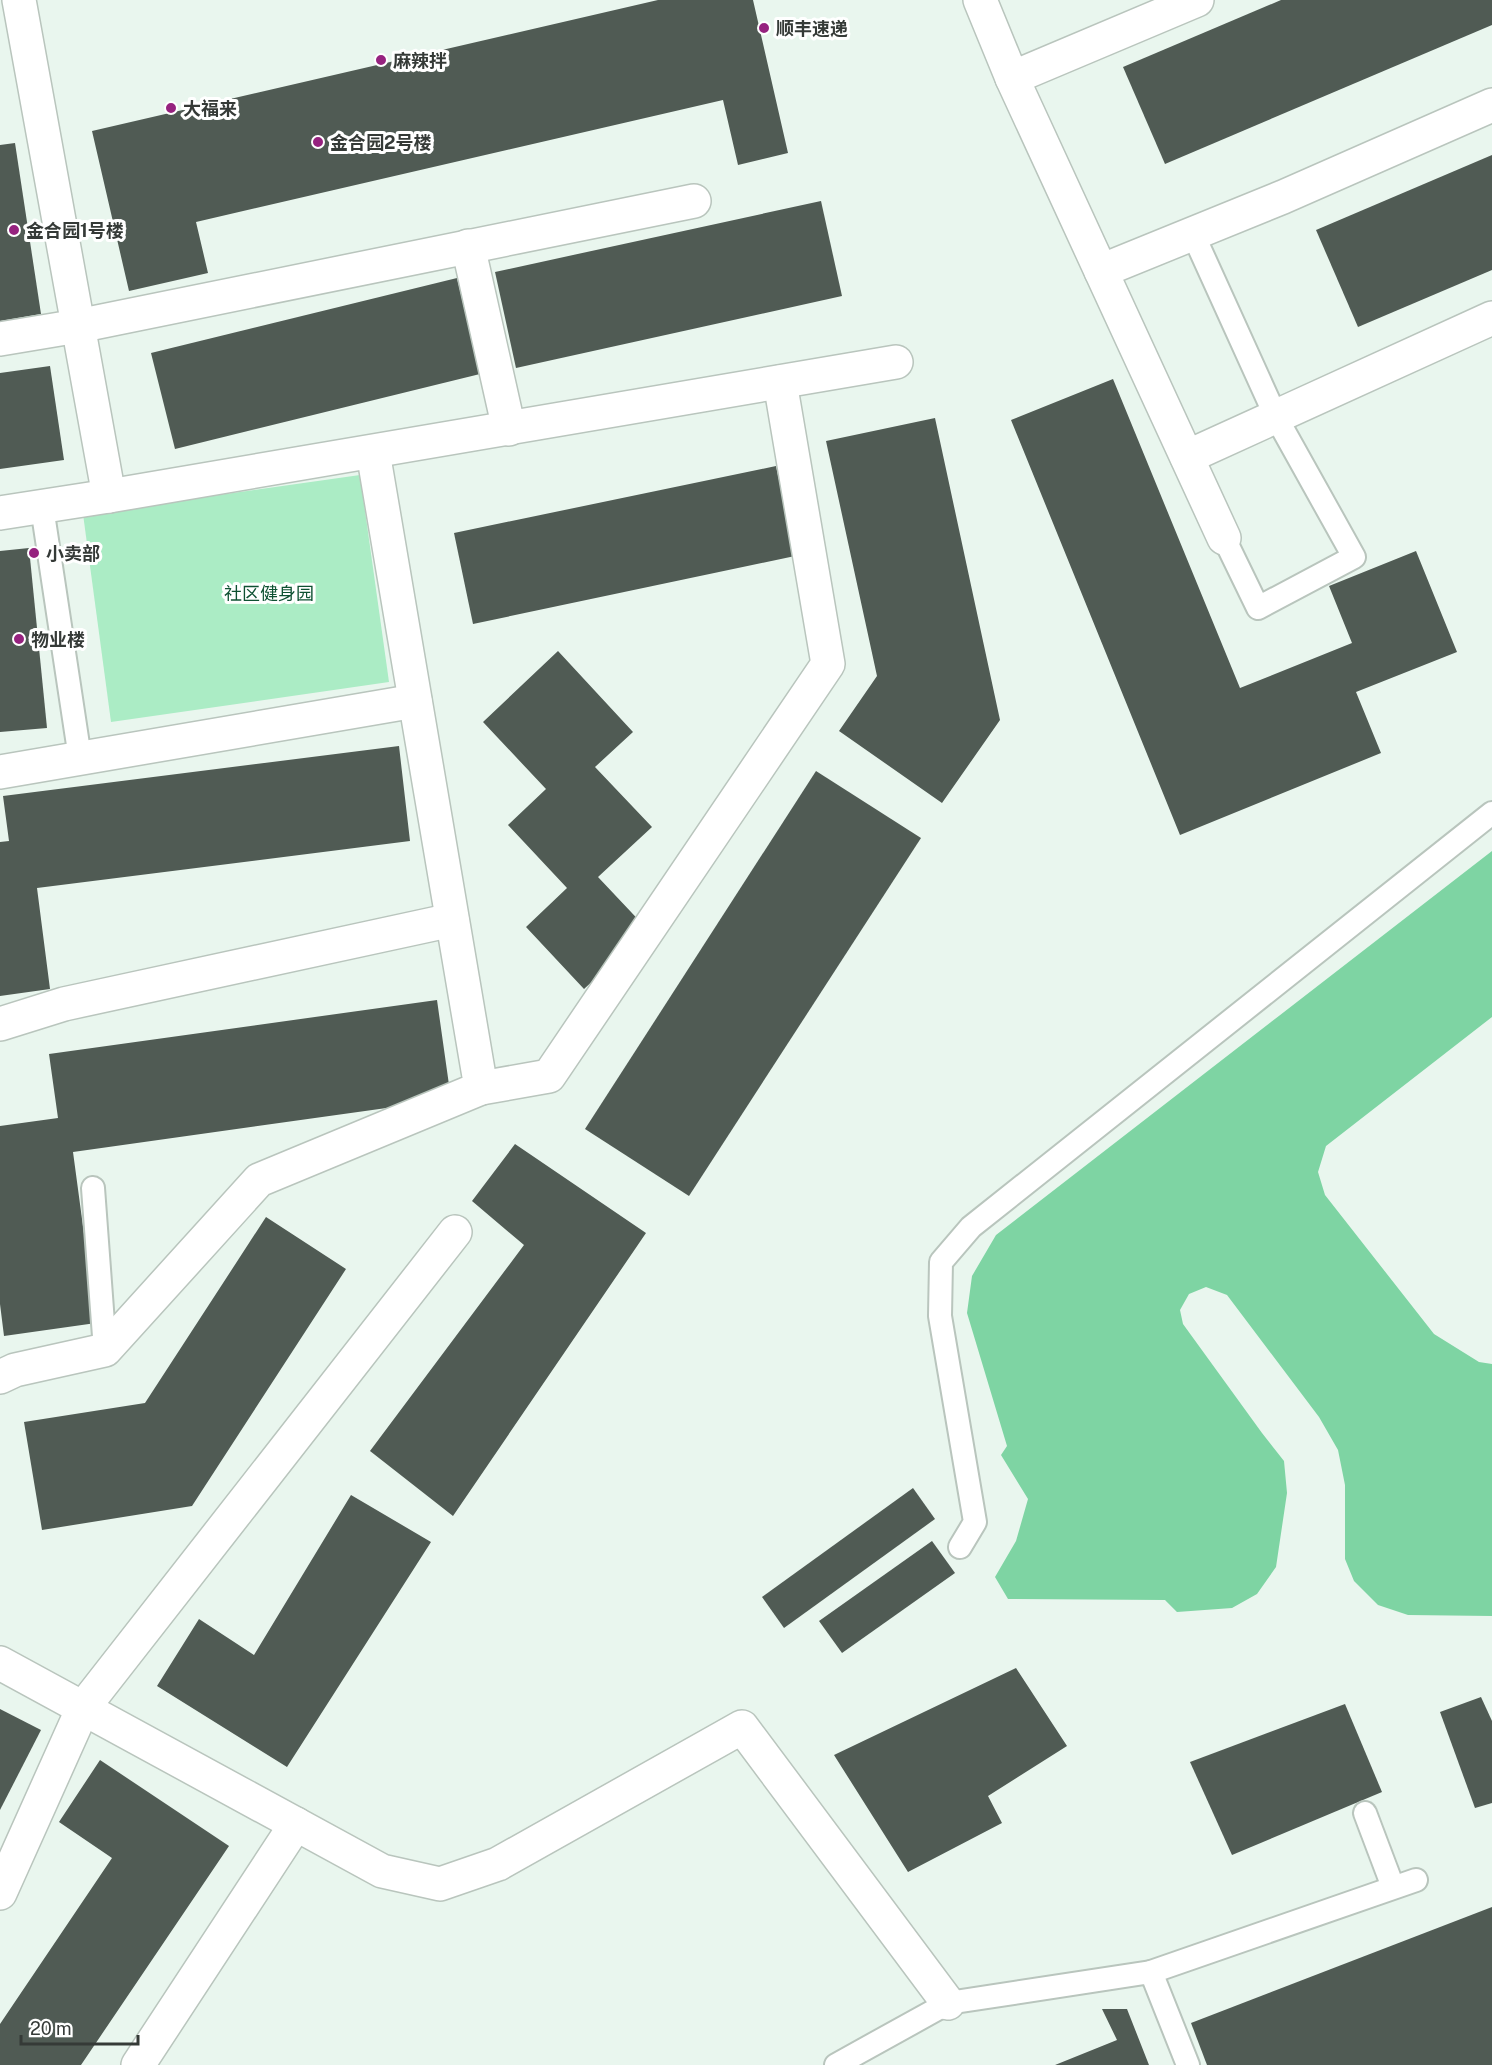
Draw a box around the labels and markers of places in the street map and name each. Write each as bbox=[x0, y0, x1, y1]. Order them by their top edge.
place label: 顺丰速递 bbox=[776, 18, 848, 39]
marker: 顺丰速递 bbox=[757, 21, 771, 35]
place label: 麻辣拌 bbox=[393, 50, 447, 71]
marker: 麻辣拌 bbox=[374, 53, 388, 67]
place label: 大福来 bbox=[183, 98, 237, 119]
marker: 大福来 bbox=[164, 101, 178, 115]
place label: 金合园2号楼 bbox=[330, 132, 431, 153]
marker: 金合园2号楼 bbox=[311, 135, 325, 149]
place label: 金合园1号楼 bbox=[26, 220, 124, 241]
marker: 金合园1号楼 bbox=[7, 223, 21, 237]
place label: 小卖部 bbox=[46, 543, 100, 564]
marker: 小卖部 bbox=[27, 546, 41, 560]
place label: 物业楼 bbox=[31, 629, 85, 650]
marker: 物业楼 bbox=[12, 632, 26, 646]

